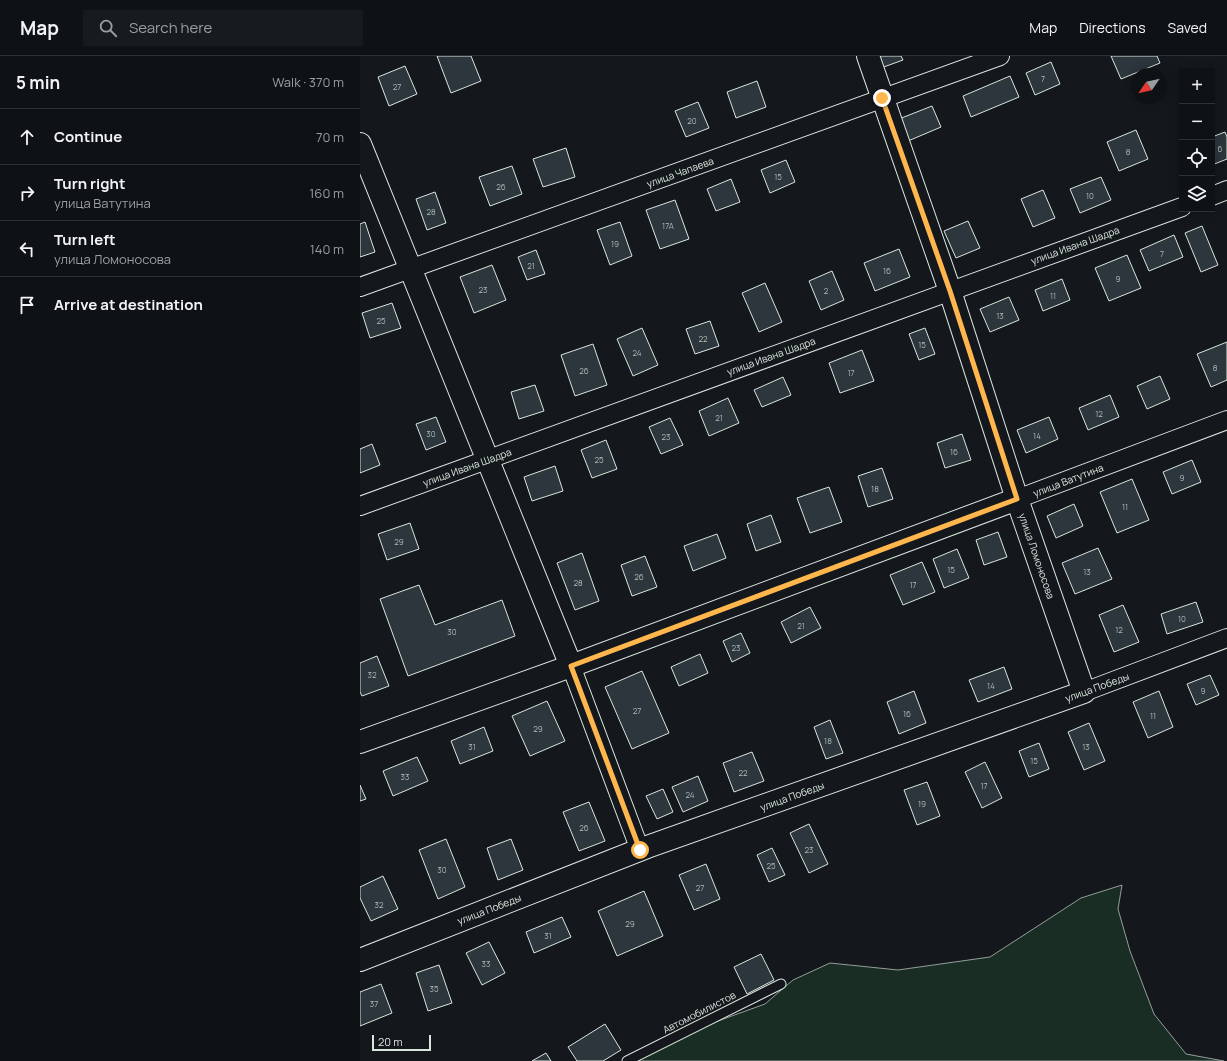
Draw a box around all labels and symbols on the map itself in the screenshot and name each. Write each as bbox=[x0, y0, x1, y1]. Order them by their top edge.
north arrow bbox=[1131, 68, 1167, 104]
house number: 7 bbox=[1041, 73, 1045, 84]
house number: 27 bbox=[393, 81, 401, 92]
route end bbox=[873, 89, 891, 107]
house number: 20 bbox=[687, 115, 697, 126]
house number: 6 bbox=[1218, 143, 1223, 154]
house number: 8 bbox=[1126, 146, 1131, 157]
street label: улица Чапаева bbox=[645, 153, 715, 191]
house number: 15 bbox=[774, 171, 782, 182]
house number: 26 bbox=[496, 181, 506, 192]
house number: 10 bbox=[1086, 190, 1094, 201]
house number: 28 bbox=[426, 206, 436, 217]
house number: 17А bbox=[662, 220, 674, 231]
street label: улица Ивана Шадра bbox=[1029, 222, 1121, 268]
house number: 19 bbox=[611, 238, 619, 249]
house number: 7 bbox=[1160, 248, 1164, 259]
house number: 21 bbox=[527, 260, 535, 271]
house number: 16 bbox=[883, 265, 891, 276]
house number: 9 bbox=[1116, 273, 1121, 284]
house number: 23 bbox=[479, 284, 487, 295]
house number: 2 bbox=[824, 285, 829, 296]
house number: 11 bbox=[1050, 290, 1056, 301]
house number: 13 bbox=[996, 310, 1004, 321]
house number: 25 bbox=[376, 315, 386, 326]
house number: 22 bbox=[698, 333, 708, 344]
street label: улица Ивана Шадра bbox=[725, 333, 817, 379]
house number: 15 bbox=[918, 339, 926, 350]
house number: 24 bbox=[632, 347, 642, 358]
house number: 8 bbox=[1213, 362, 1218, 373]
house number: 26 bbox=[579, 365, 589, 376]
house number: 17 bbox=[847, 367, 855, 378]
house number: 12 bbox=[1095, 408, 1103, 419]
house number: 21 bbox=[715, 412, 723, 423]
house number: 30 bbox=[426, 428, 436, 439]
house number: 14 bbox=[1033, 430, 1041, 441]
house number: 23 bbox=[662, 431, 670, 442]
street label: улица Ивана Шадра bbox=[421, 444, 513, 490]
house number: 16 bbox=[950, 446, 958, 457]
house number: 25 bbox=[594, 454, 604, 465]
street label: улица Ватутина bbox=[1031, 460, 1105, 500]
house number: 9 bbox=[1180, 472, 1185, 483]
house number: 18 bbox=[871, 483, 879, 494]
house number: 11 bbox=[1122, 501, 1128, 512]
street label: улица Ломоносова bbox=[1016, 511, 1058, 601]
house number: 29 bbox=[394, 536, 404, 547]
house number: 15 bbox=[947, 564, 955, 575]
house number: 13 bbox=[1083, 566, 1091, 577]
house number: 26 bbox=[634, 571, 644, 582]
house number: 28 bbox=[573, 577, 583, 588]
house number: 17 bbox=[909, 579, 917, 590]
house number: 10 bbox=[1178, 613, 1186, 624]
house number: 21 bbox=[797, 620, 805, 631]
house number: 12 bbox=[1115, 624, 1123, 635]
house number: 30 bbox=[447, 626, 457, 637]
house number: 23 bbox=[732, 642, 740, 653]
house number: 32 bbox=[368, 669, 377, 680]
street label: улица Победы bbox=[1063, 669, 1131, 705]
house number: 14 bbox=[987, 680, 995, 691]
house number: 9 bbox=[1201, 685, 1206, 696]
house number: 27 bbox=[633, 705, 641, 716]
house number: 16 bbox=[903, 708, 911, 719]
house number: 11 bbox=[1150, 710, 1156, 721]
house number: 29 bbox=[533, 723, 543, 734]
house number: 18 bbox=[824, 735, 832, 746]
house number: 31 bbox=[468, 741, 476, 752]
house number: 13 bbox=[1082, 741, 1090, 752]
house number: 15 bbox=[1030, 755, 1038, 766]
house number: 22 bbox=[738, 767, 748, 778]
house number: 33 bbox=[401, 771, 409, 782]
street label: улица Победы bbox=[758, 778, 826, 814]
house number: 17 bbox=[980, 780, 988, 791]
house number: 24 bbox=[685, 789, 695, 800]
house number: 19 bbox=[918, 798, 926, 809]
house number: 26 bbox=[579, 822, 589, 833]
route start bbox=[631, 841, 649, 859]
house number: 23 bbox=[805, 844, 813, 855]
house number: 25 bbox=[766, 860, 776, 871]
house number: 30 bbox=[437, 864, 447, 875]
house number: 27 bbox=[696, 882, 704, 893]
street label: улица Победы bbox=[455, 890, 523, 928]
house number: 32 bbox=[375, 899, 384, 910]
house number: 29 bbox=[625, 918, 635, 929]
house number: 31 bbox=[544, 930, 552, 941]
house number: 33 bbox=[482, 958, 490, 969]
house number: 35 bbox=[429, 983, 439, 994]
street label: Автомобилистов bbox=[660, 987, 738, 1036]
house number: 37 bbox=[370, 998, 378, 1009]
scale bar bbox=[372, 1033, 431, 1052]

